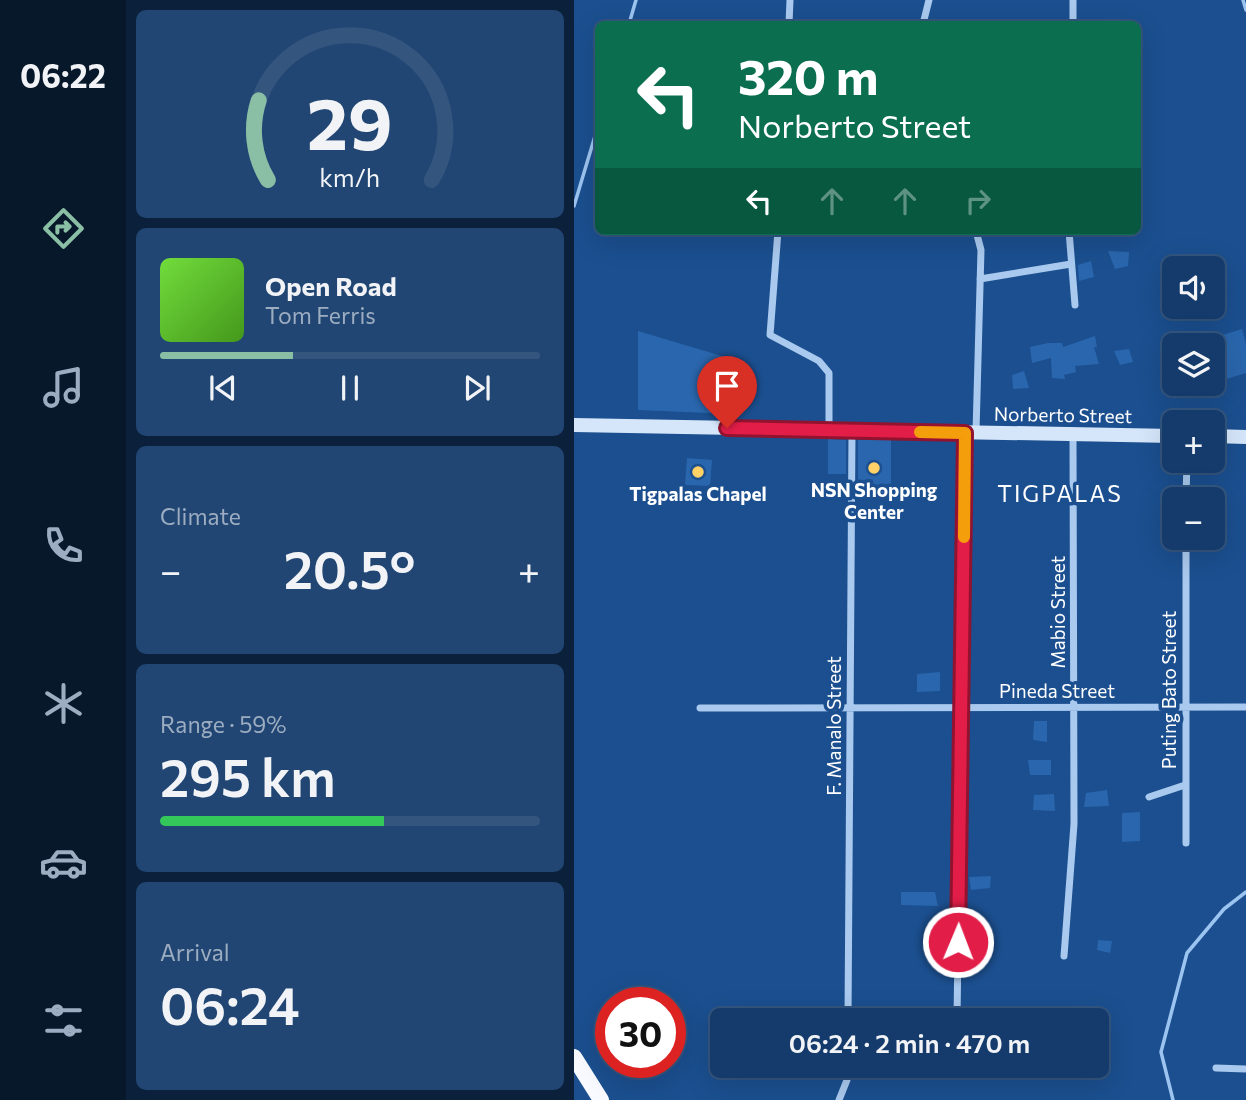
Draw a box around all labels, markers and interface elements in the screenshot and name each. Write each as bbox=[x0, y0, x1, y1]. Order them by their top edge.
text: 320 m bbox=[738, 45, 879, 105]
icon: left bbox=[623, 49, 714, 140]
text: 06:22 bbox=[20, 55, 106, 95]
text: 29 bbox=[307, 76, 393, 165]
text: Norberto Street bbox=[738, 105, 971, 145]
text: km/h bbox=[320, 162, 380, 192]
icon: left bbox=[740, 182, 778, 220]
icon: ahead bbox=[813, 182, 851, 220]
icon: ahead bbox=[886, 182, 924, 220]
icon: right bbox=[959, 182, 997, 220]
icon: directions bbox=[39, 204, 88, 253]
map controls bbox=[1162, 256, 1225, 550]
button: sound bbox=[1162, 256, 1225, 319]
text: Open Road bbox=[265, 270, 397, 301]
text: Tom Ferris bbox=[265, 301, 376, 329]
button: layers bbox=[1162, 333, 1225, 396]
pin bbox=[697, 356, 757, 428]
icon: music bbox=[39, 363, 88, 412]
icon: arrive bbox=[708, 367, 746, 405]
icon: previous bbox=[204, 369, 242, 407]
icon: pause bbox=[331, 369, 369, 407]
icon: next bbox=[458, 369, 496, 407]
street label: Norberto Street bbox=[994, 402, 1133, 427]
button: + bbox=[1162, 410, 1225, 473]
marker: NSN Shopping Center bbox=[866, 460, 882, 476]
marker: Tigpalas Chapel bbox=[690, 464, 706, 480]
place label: NSN Shopping Center bbox=[811, 478, 938, 523]
district label: TIGPALAS bbox=[997, 479, 1123, 507]
place label: Tigpalas Chapel bbox=[629, 482, 767, 505]
button: − bbox=[1162, 487, 1225, 550]
text: Climate bbox=[160, 502, 241, 530]
icon: phone bbox=[39, 521, 88, 570]
text: 20.5° bbox=[284, 536, 415, 600]
text: − bbox=[160, 546, 182, 593]
text: + bbox=[518, 546, 540, 593]
street label: Mabio Street bbox=[1046, 555, 1069, 668]
street label: Puting Bato Street bbox=[1157, 611, 1180, 769]
street label: F. Manalo Street bbox=[822, 656, 845, 796]
icon: climate bbox=[39, 679, 88, 728]
street label: Pineda Street bbox=[999, 679, 1115, 702]
text: Range · 59% bbox=[160, 710, 287, 738]
text: 295 km bbox=[160, 744, 336, 808]
icon: car bbox=[39, 838, 88, 887]
position arrow bbox=[921, 905, 995, 979]
text: Arrival bbox=[160, 938, 230, 966]
text: 06:24 bbox=[160, 972, 300, 1036]
speed limit sign: 30 bbox=[595, 987, 686, 1078]
icon: filters bbox=[39, 996, 88, 1045]
text: 06:24 · 2 min · 470 m bbox=[789, 1027, 1030, 1058]

